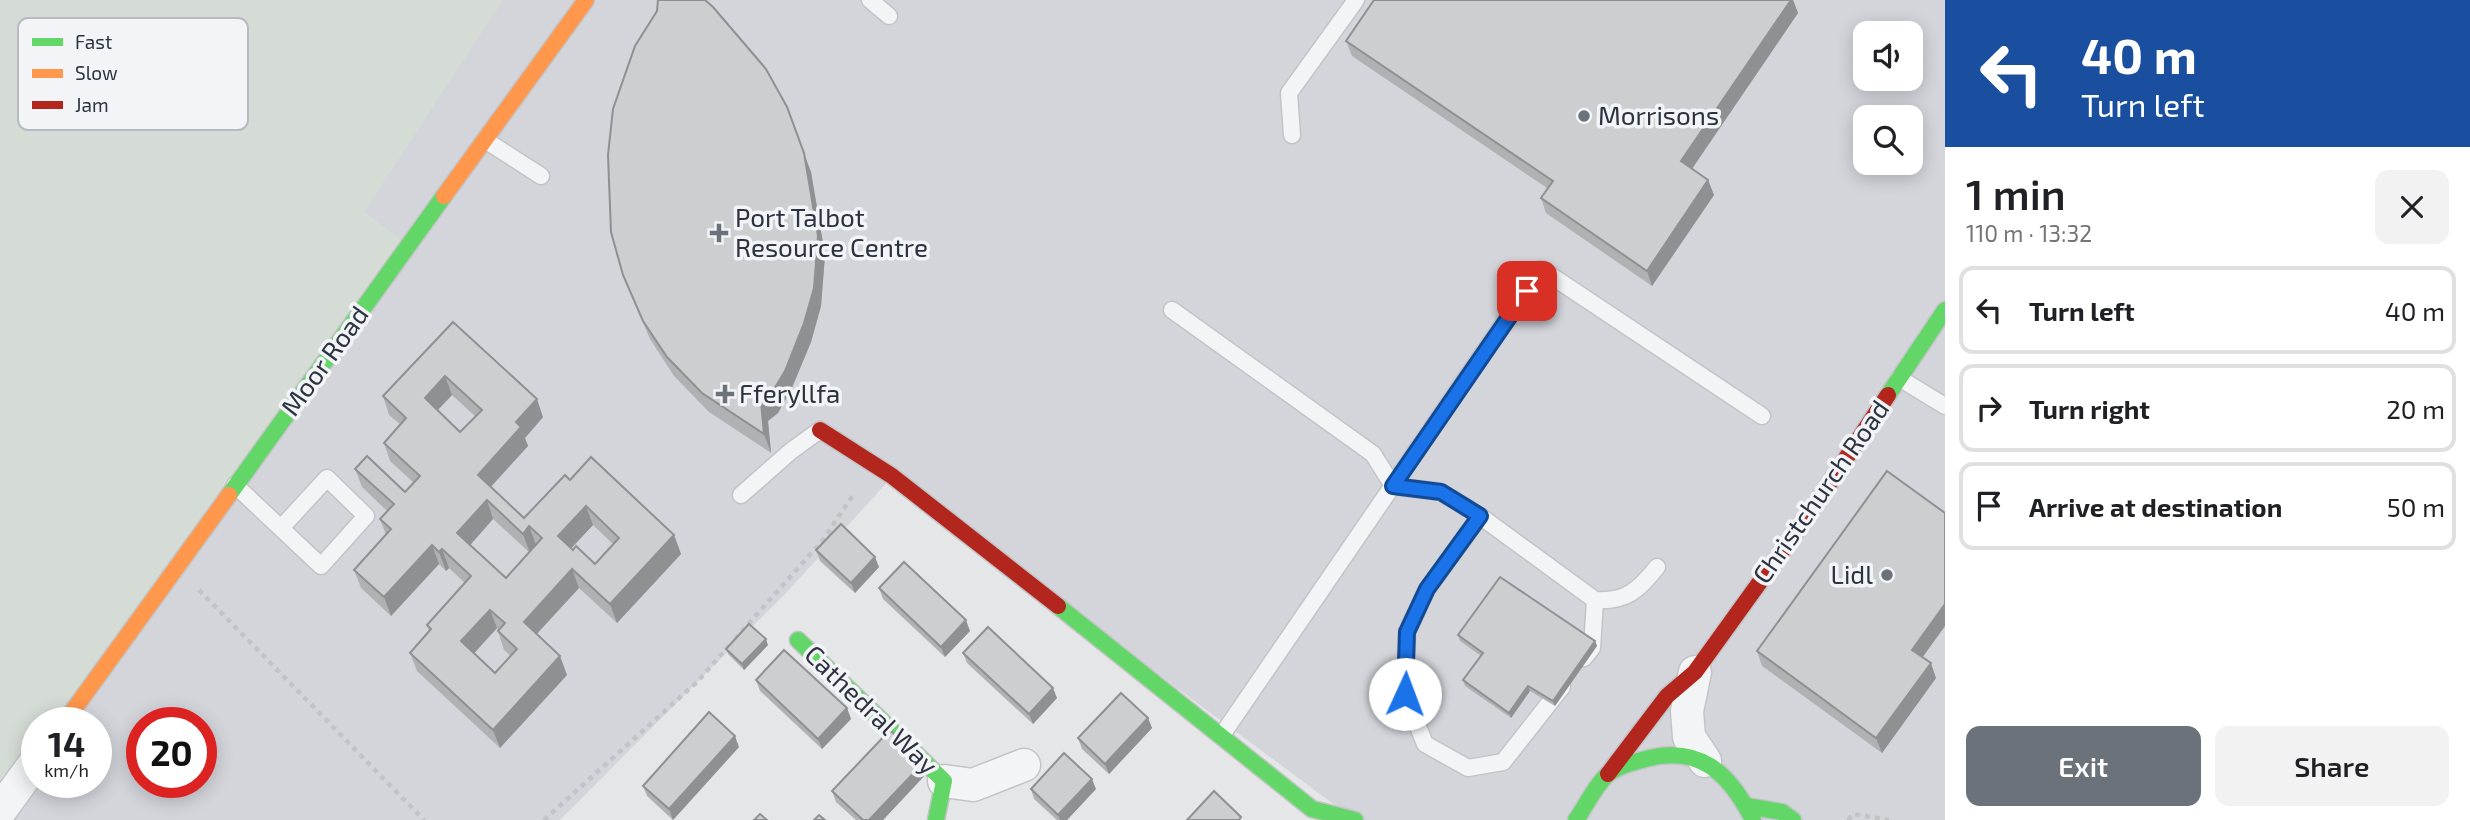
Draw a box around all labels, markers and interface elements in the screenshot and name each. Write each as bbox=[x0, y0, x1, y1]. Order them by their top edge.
legend bbox=[18, 18, 248, 130]
map controls bbox=[1853, 21, 1923, 175]
button: sound bbox=[1853, 21, 1923, 91]
text: 40 m bbox=[2081, 25, 2197, 84]
icon: left bbox=[1966, 28, 2057, 119]
text: Fast bbox=[75, 30, 112, 53]
text: Slow bbox=[75, 61, 118, 84]
text: Turn left bbox=[2081, 85, 2205, 123]
text: Jam bbox=[75, 93, 109, 116]
place label: Morrisons bbox=[1598, 99, 1719, 130]
button: search bbox=[1853, 105, 1923, 175]
marker: Morrisons bbox=[1576, 108, 1592, 124]
text: 1 min bbox=[1966, 168, 2066, 218]
button: close bbox=[2375, 170, 2449, 244]
place label: Port Talbot Resource Centre bbox=[735, 201, 928, 262]
text: 110 m · 13:32 bbox=[1966, 219, 2092, 247]
marker: Port Talbot Resource Centre bbox=[709, 223, 729, 243]
pin bbox=[1497, 261, 1557, 321]
icon: arrive bbox=[1508, 272, 1546, 310]
icon: left bbox=[1970, 291, 2008, 329]
text: Turn left bbox=[2029, 295, 2135, 326]
text: 40 m bbox=[2385, 295, 2445, 326]
street label: Moor Road bbox=[274, 299, 374, 421]
place label: Fferyllfa bbox=[739, 377, 840, 408]
marker: Fferyllfa bbox=[717, 386, 733, 402]
icon: right bbox=[1970, 389, 2008, 427]
text: Turn right bbox=[2029, 393, 2150, 424]
text: 20 m bbox=[2386, 393, 2445, 424]
street label: Christchurch Road bbox=[1745, 394, 1894, 589]
icon: arrive bbox=[1970, 487, 2008, 525]
text: Arrive at destination bbox=[2029, 491, 2282, 522]
text: 50 m bbox=[2387, 491, 2445, 522]
place label: Lidl bbox=[1831, 558, 1873, 589]
marker: Lidl bbox=[1879, 567, 1895, 583]
street label: Cathedral Way bbox=[799, 638, 945, 780]
position arrow bbox=[1368, 657, 1442, 731]
speed limit sign: 20 bbox=[126, 707, 217, 798]
text: 14 bbox=[48, 722, 85, 764]
button: Exit bbox=[1966, 726, 2201, 806]
button: Share bbox=[2215, 726, 2449, 806]
text: km/h bbox=[44, 759, 89, 781]

